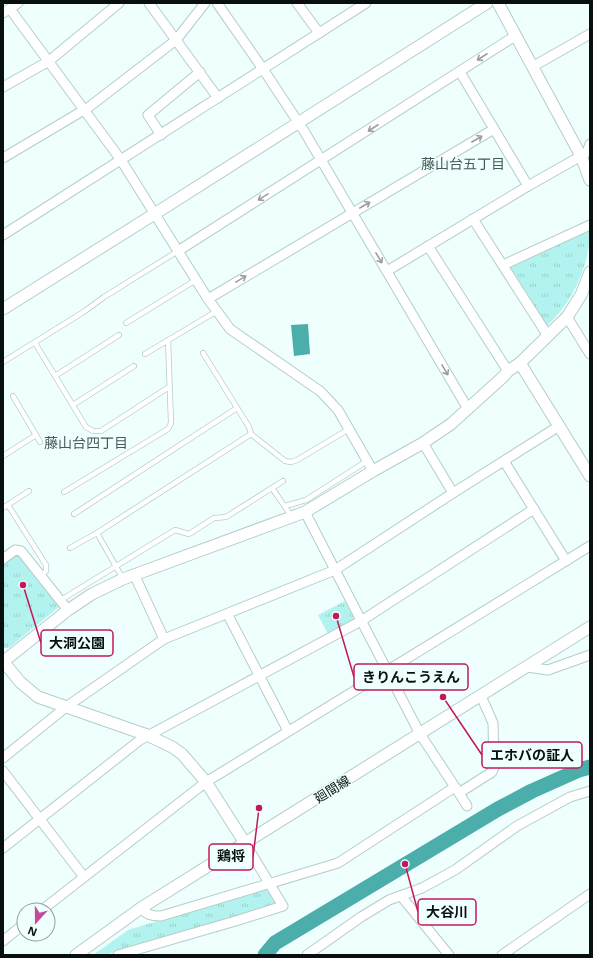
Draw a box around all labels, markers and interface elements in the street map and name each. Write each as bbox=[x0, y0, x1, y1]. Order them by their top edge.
one-way arrow bbox=[477, 53, 488, 61]
one-way arrow bbox=[367, 124, 379, 132]
one-way arrow bbox=[471, 135, 483, 143]
district label: 藤山台五丁目 bbox=[421, 154, 505, 173]
one-way arrow bbox=[257, 194, 269, 202]
one-way arrow bbox=[359, 200, 371, 208]
one-way arrow bbox=[376, 252, 384, 264]
one-way arrow bbox=[235, 274, 247, 282]
one-way arrow bbox=[442, 364, 450, 376]
district label: 藤山台四丁目 bbox=[44, 433, 128, 452]
callout: 大洞公園 bbox=[41, 630, 113, 656]
text: 大洞公園 bbox=[49, 633, 105, 652]
callout: きりんこうえん bbox=[354, 664, 468, 690]
text: きりんこうえん bbox=[362, 667, 460, 686]
callout: エホバの証人 bbox=[482, 742, 582, 768]
text: エホバの証人 bbox=[490, 745, 574, 764]
street label: 廻間線 bbox=[311, 771, 353, 807]
callout: 鶏将 bbox=[209, 844, 253, 870]
text: 鶏将 bbox=[217, 846, 245, 865]
callout: 大谷川 bbox=[418, 899, 476, 925]
north arrow bbox=[16, 902, 56, 942]
text: 大谷川 bbox=[426, 902, 468, 921]
text: N bbox=[25, 923, 39, 940]

